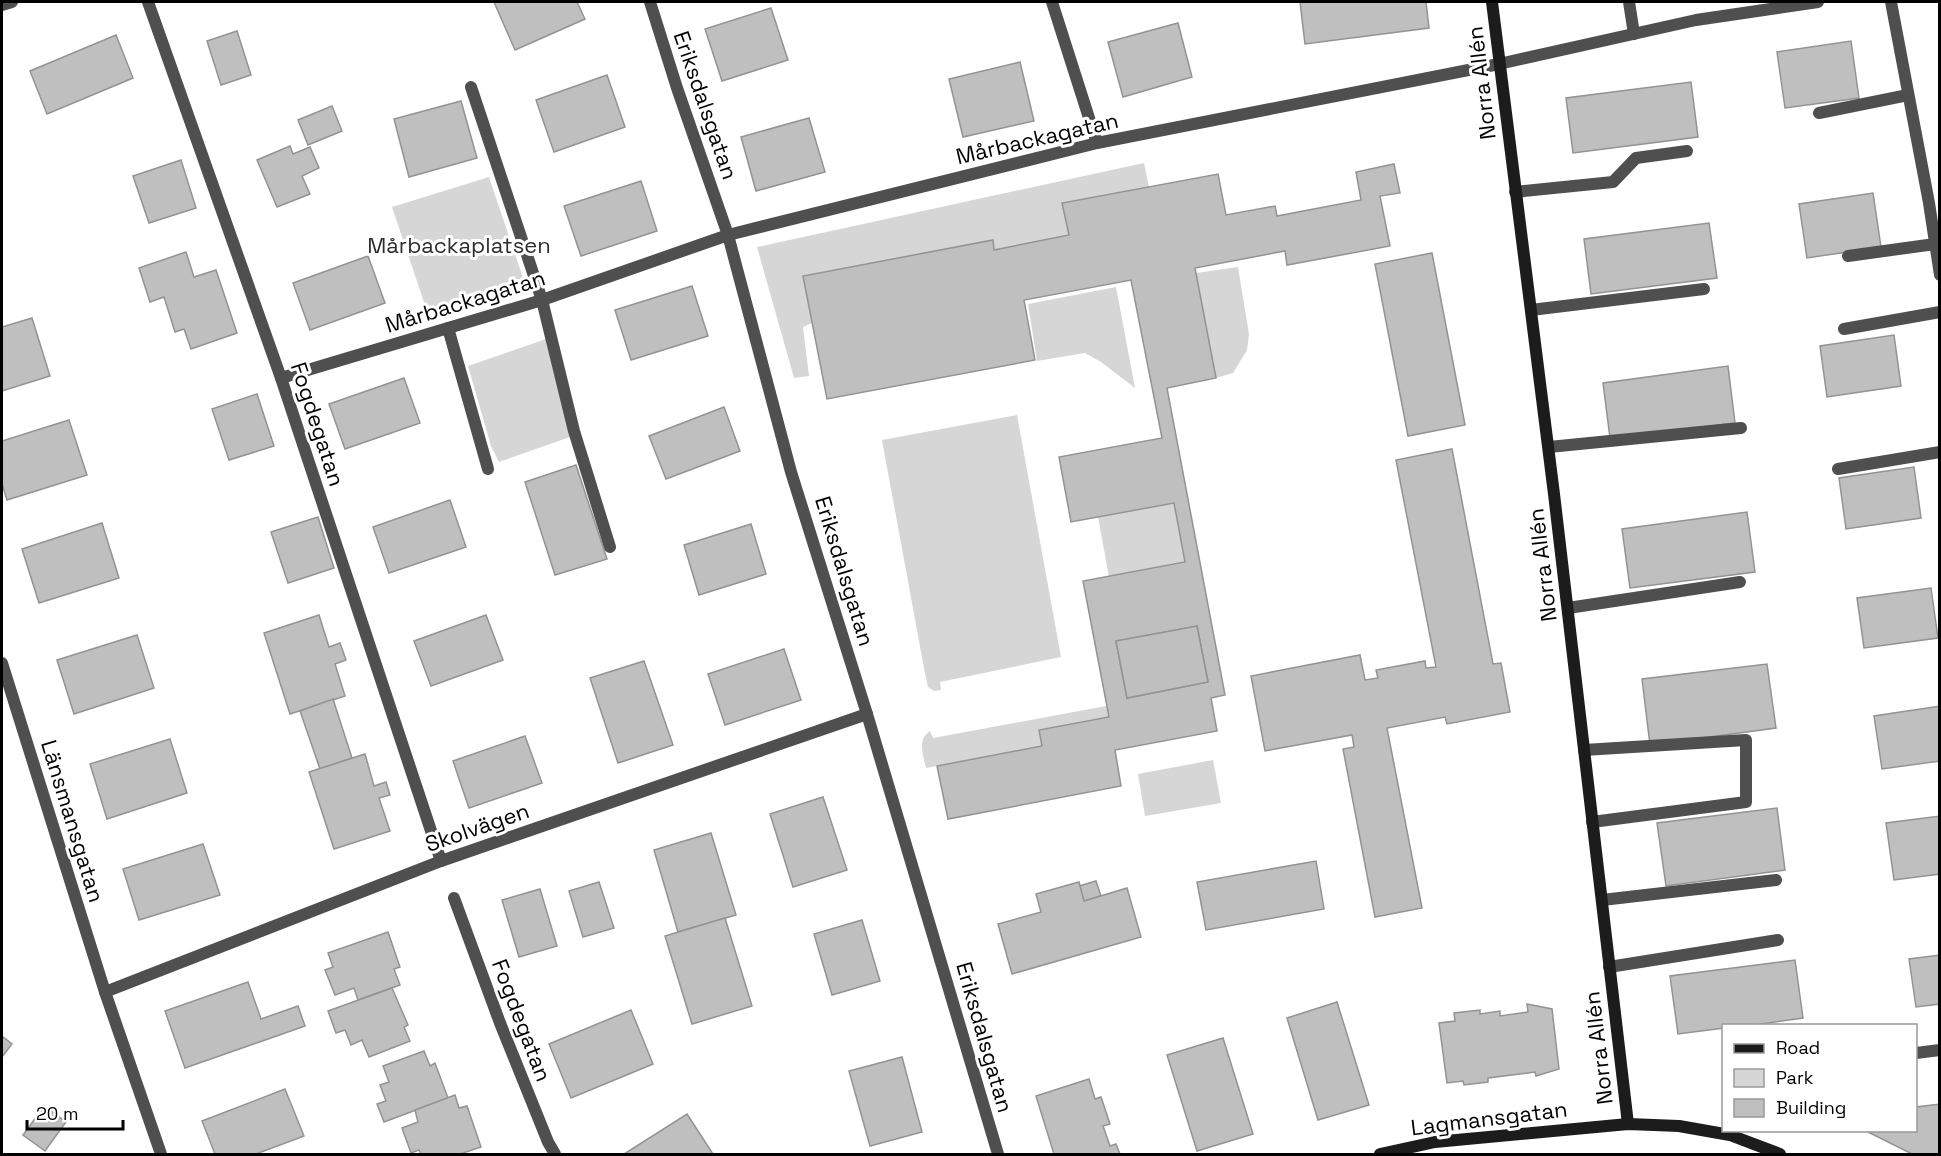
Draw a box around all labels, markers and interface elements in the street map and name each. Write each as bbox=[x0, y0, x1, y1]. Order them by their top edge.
street label: Norra Allén bbox=[1460, 25, 1502, 141]
street label: Eriksdalsgatan bbox=[667, 27, 745, 183]
street label: Mårbackagatan bbox=[953, 106, 1121, 170]
park label: Mårbackaplatsen bbox=[367, 231, 551, 259]
street label: Mårbackagatan bbox=[382, 263, 548, 339]
street label: Fogdegatan bbox=[285, 358, 351, 490]
street label: Eriksdalsgatan bbox=[809, 493, 881, 649]
street label: Norra Allén bbox=[1521, 507, 1563, 623]
street label: Länsmansgatan bbox=[35, 736, 111, 906]
street label: Skolvägen bbox=[421, 796, 533, 858]
street label: Fogdegatan bbox=[486, 955, 558, 1085]
street label: Eriksdalsgatan bbox=[950, 959, 1020, 1115]
street label: Norra Allén bbox=[1577, 990, 1619, 1106]
legend bbox=[1722, 1024, 1917, 1132]
text: Road bbox=[1776, 1036, 1820, 1059]
text: Park bbox=[1776, 1066, 1814, 1089]
scale bar bbox=[27, 1093, 123, 1131]
street label: Lagmansgatan bbox=[1409, 1095, 1569, 1141]
text: Building bbox=[1776, 1096, 1846, 1119]
text: 20 m bbox=[36, 1102, 79, 1125]

